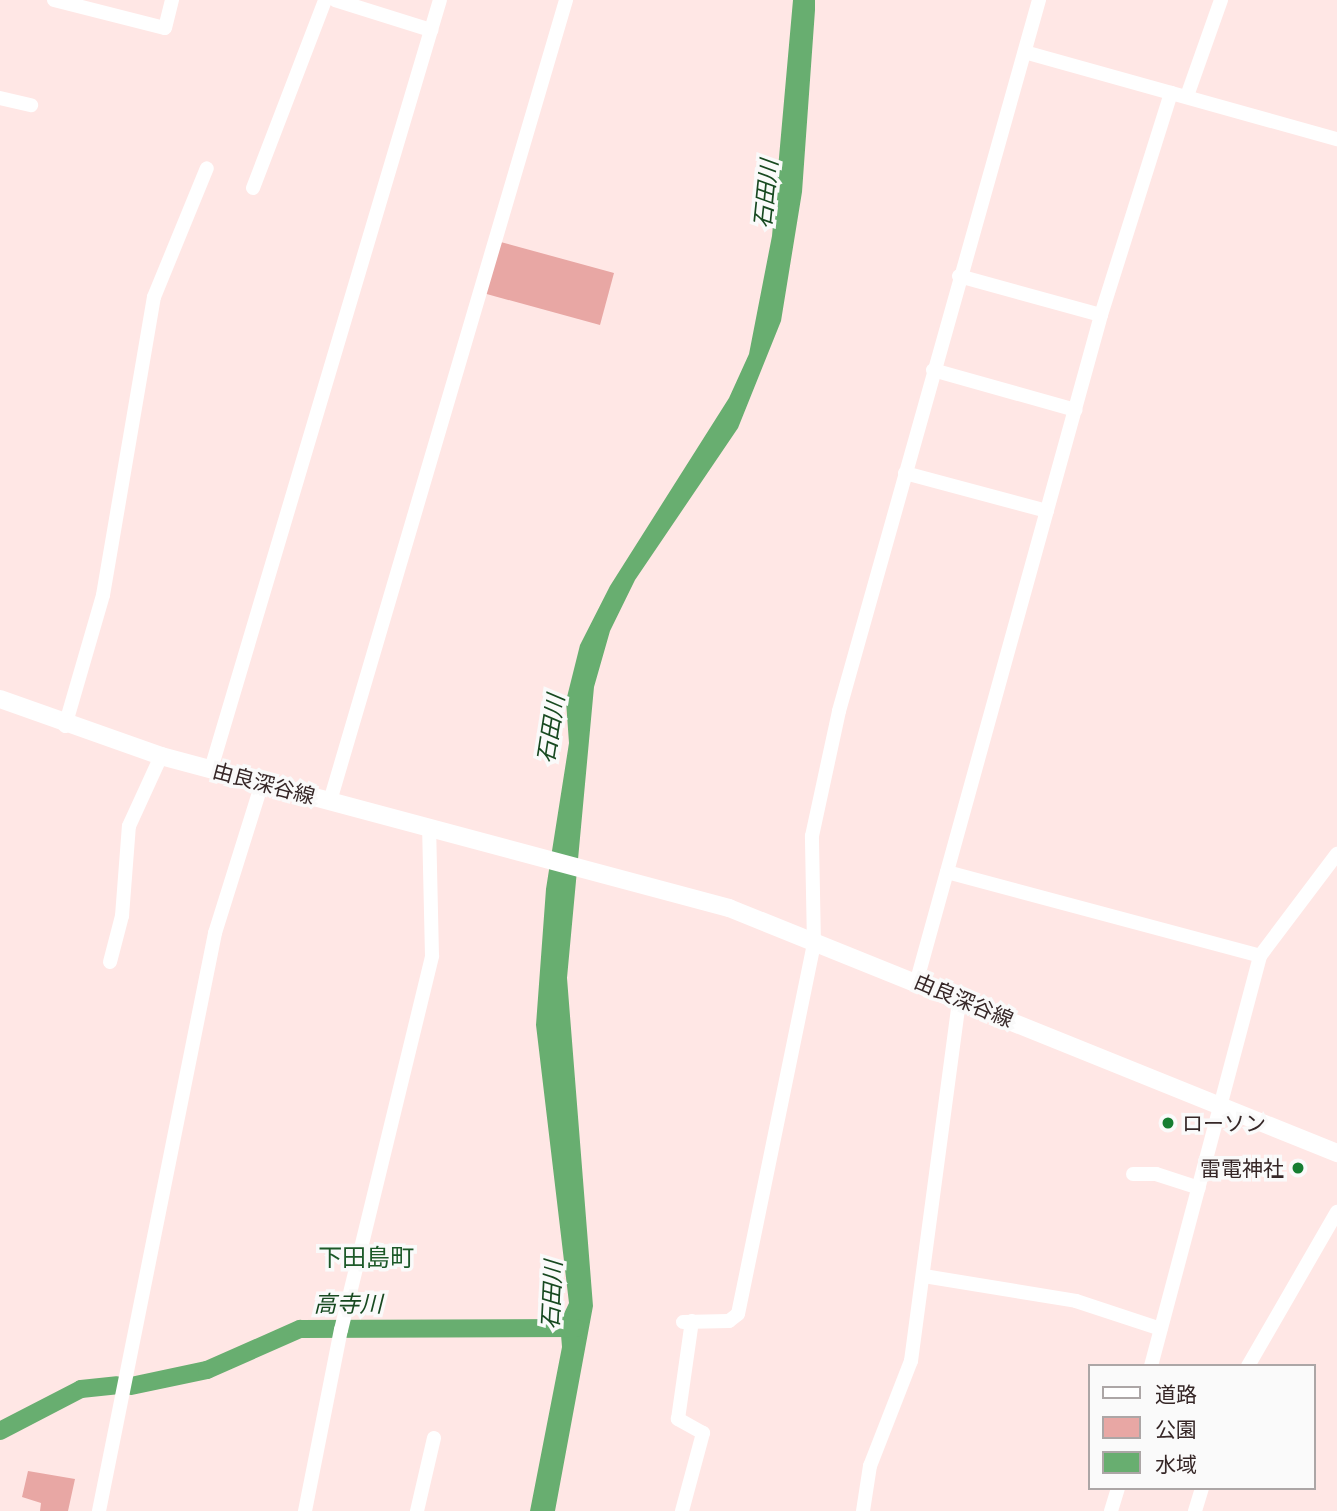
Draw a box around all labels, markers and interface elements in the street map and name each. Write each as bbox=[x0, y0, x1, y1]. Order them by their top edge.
water label: 石田川 bbox=[749, 158, 783, 230]
water label: 石田川 bbox=[532, 693, 570, 765]
street label: 由良深谷線 bbox=[210, 757, 318, 809]
street label: 由良深谷線 bbox=[911, 968, 1017, 1032]
place label: ローソン bbox=[1182, 1110, 1266, 1136]
marker: ローソン bbox=[1160, 1115, 1176, 1131]
place label: 雷電神社 bbox=[1200, 1155, 1284, 1181]
marker: 雷電神社 bbox=[1290, 1160, 1306, 1176]
district label: 下田島町 bbox=[318, 1244, 414, 1272]
water label: 石田川 bbox=[536, 1260, 568, 1330]
water label: 高寺川 bbox=[314, 1290, 382, 1318]
legend bbox=[1088, 1364, 1316, 1490]
text: 道路 bbox=[1155, 1381, 1197, 1407]
text: 公園 bbox=[1155, 1416, 1197, 1442]
text: 水域 bbox=[1155, 1451, 1197, 1477]

